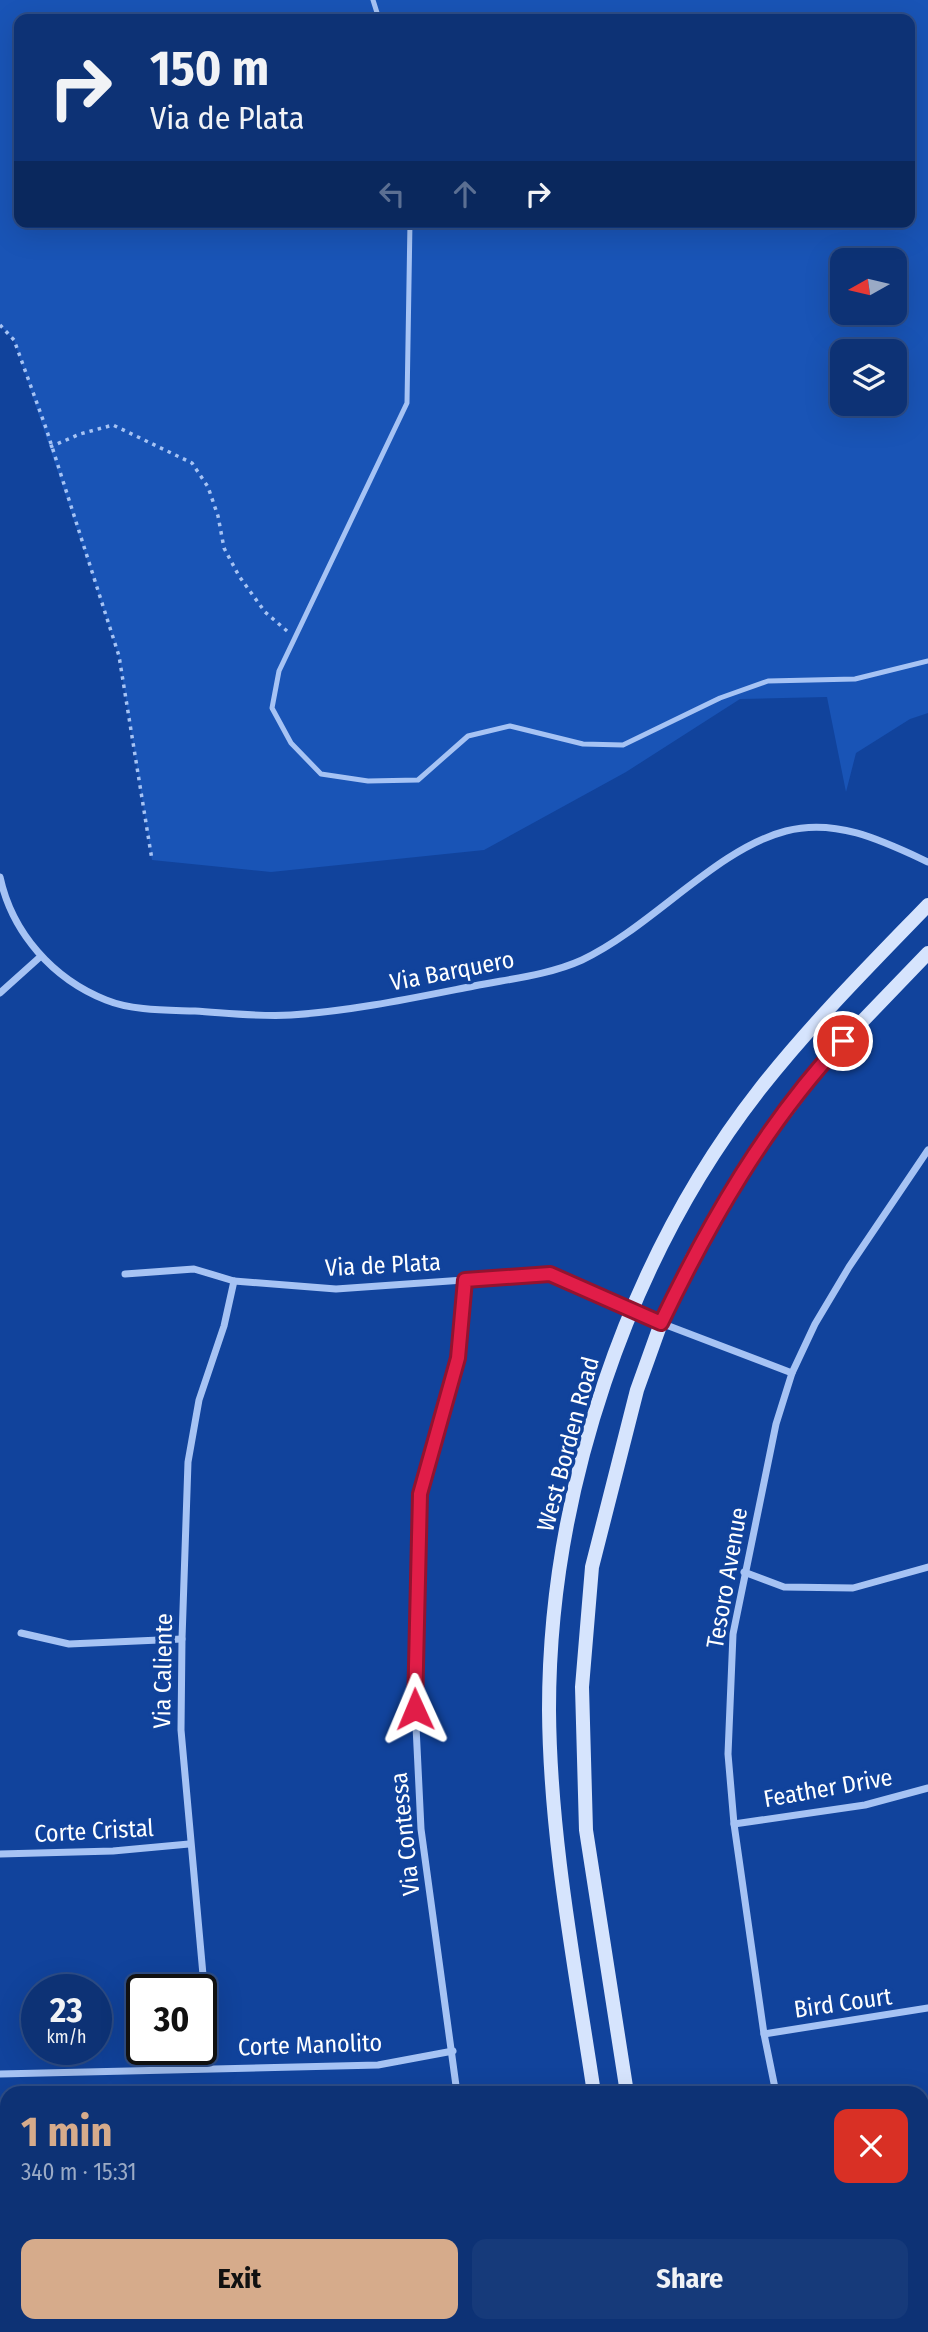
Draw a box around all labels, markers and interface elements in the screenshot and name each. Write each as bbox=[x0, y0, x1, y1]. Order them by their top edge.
text: 150 m bbox=[150, 39, 269, 98]
icon: right bbox=[35, 42, 126, 133]
text: Via de Plata bbox=[150, 99, 304, 137]
icon: left bbox=[373, 175, 411, 213]
icon: ahead bbox=[446, 175, 484, 213]
icon: right bbox=[519, 175, 557, 213]
north arrow bbox=[830, 248, 906, 326]
map controls bbox=[830, 248, 907, 416]
button: layers bbox=[830, 339, 907, 416]
street label: Via Barquero bbox=[388, 945, 516, 997]
pin bbox=[813, 1011, 873, 1071]
icon: arrive bbox=[824, 1022, 862, 1060]
street label: Via de Plata bbox=[324, 1248, 442, 1282]
street label: West Borden Road bbox=[531, 1354, 605, 1534]
street label: Tesoro Avenue bbox=[701, 1505, 753, 1651]
street label: Via Caliente bbox=[148, 1613, 178, 1729]
position arrow bbox=[378, 1672, 452, 1746]
street label: Feather Drive bbox=[761, 1763, 895, 1813]
street label: Via Contessa bbox=[385, 1771, 425, 1897]
street label: Corte Cristal bbox=[33, 1814, 155, 1848]
speed limit sign: 30 bbox=[126, 1974, 217, 2065]
street label: Bird Court bbox=[792, 1982, 894, 2024]
text: 23 bbox=[50, 1989, 83, 2031]
text: km/h bbox=[46, 2026, 87, 2048]
street label: Corte Manolito bbox=[237, 2028, 383, 2062]
text: 1 min bbox=[21, 2107, 112, 2157]
button: close bbox=[834, 2109, 908, 2183]
text: 340 m · 15:31 bbox=[21, 2158, 137, 2186]
button: Exit bbox=[21, 2239, 458, 2319]
button: Share bbox=[472, 2239, 908, 2319]

